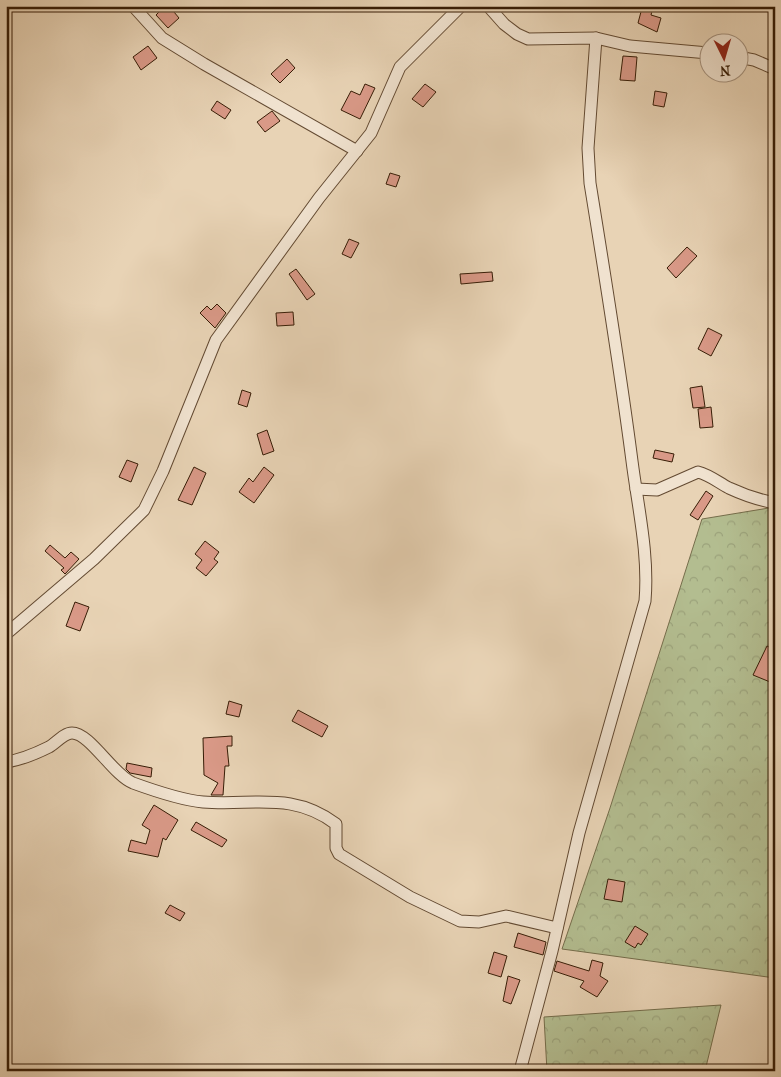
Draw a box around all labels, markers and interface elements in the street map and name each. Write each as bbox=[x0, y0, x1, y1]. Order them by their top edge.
north arrow bbox=[698, 32, 748, 82]
text: N bbox=[719, 62, 731, 79]

